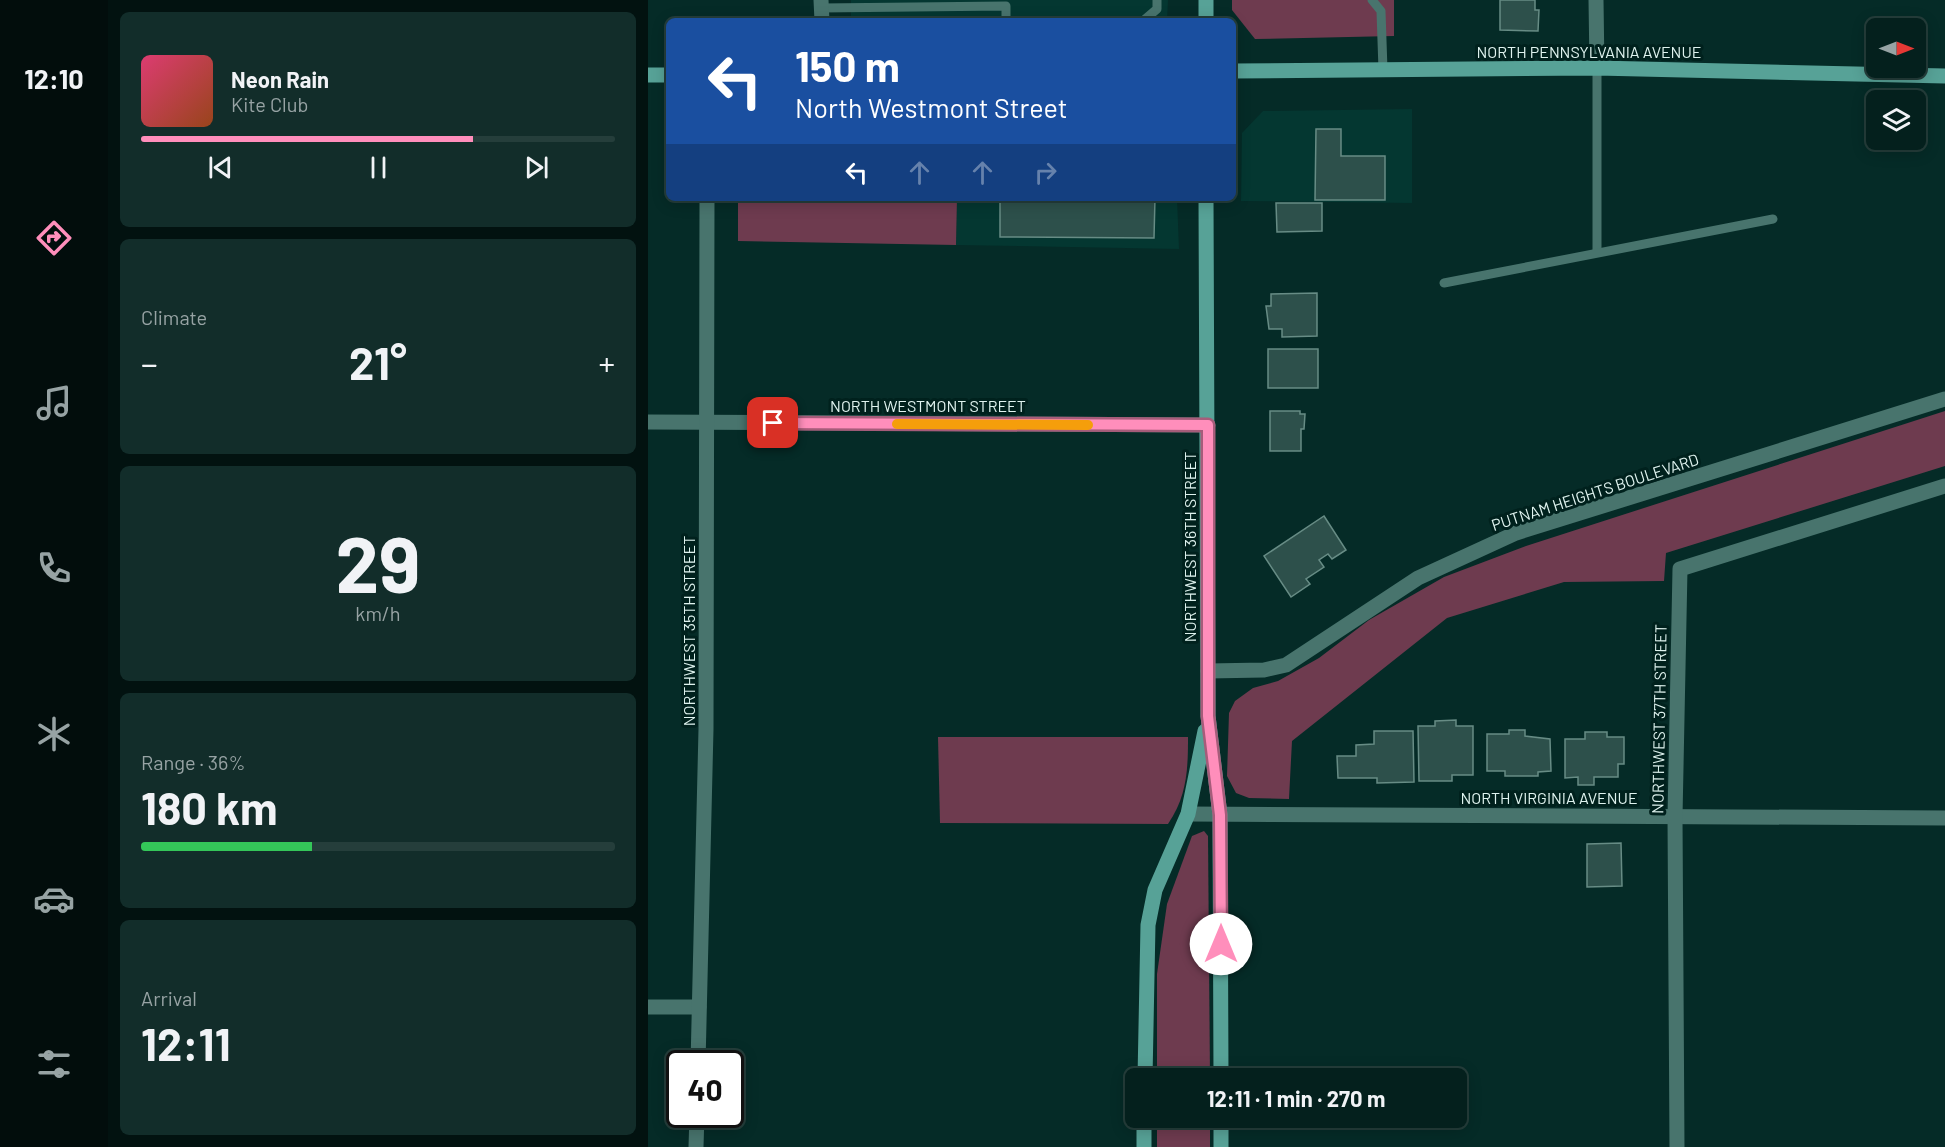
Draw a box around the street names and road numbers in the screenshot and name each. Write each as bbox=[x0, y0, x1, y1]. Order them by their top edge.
street label: NORTH PENNSYLVANIA AVENUE bbox=[1477, 42, 1701, 61]
street label: NORTH WESTMONT STREET bbox=[830, 396, 1026, 415]
street label: PUTNAM HEIGHTS BOULEVARD bbox=[1489, 449, 1701, 534]
street label: NORTHWEST 36TH STREET bbox=[1180, 452, 1199, 642]
street label: NORTHWEST 35TH STREET bbox=[679, 536, 698, 726]
street label: NORTHWEST 37TH STREET bbox=[1647, 624, 1670, 814]
street label: NORTH VIRGINIA AVENUE bbox=[1460, 788, 1638, 807]

